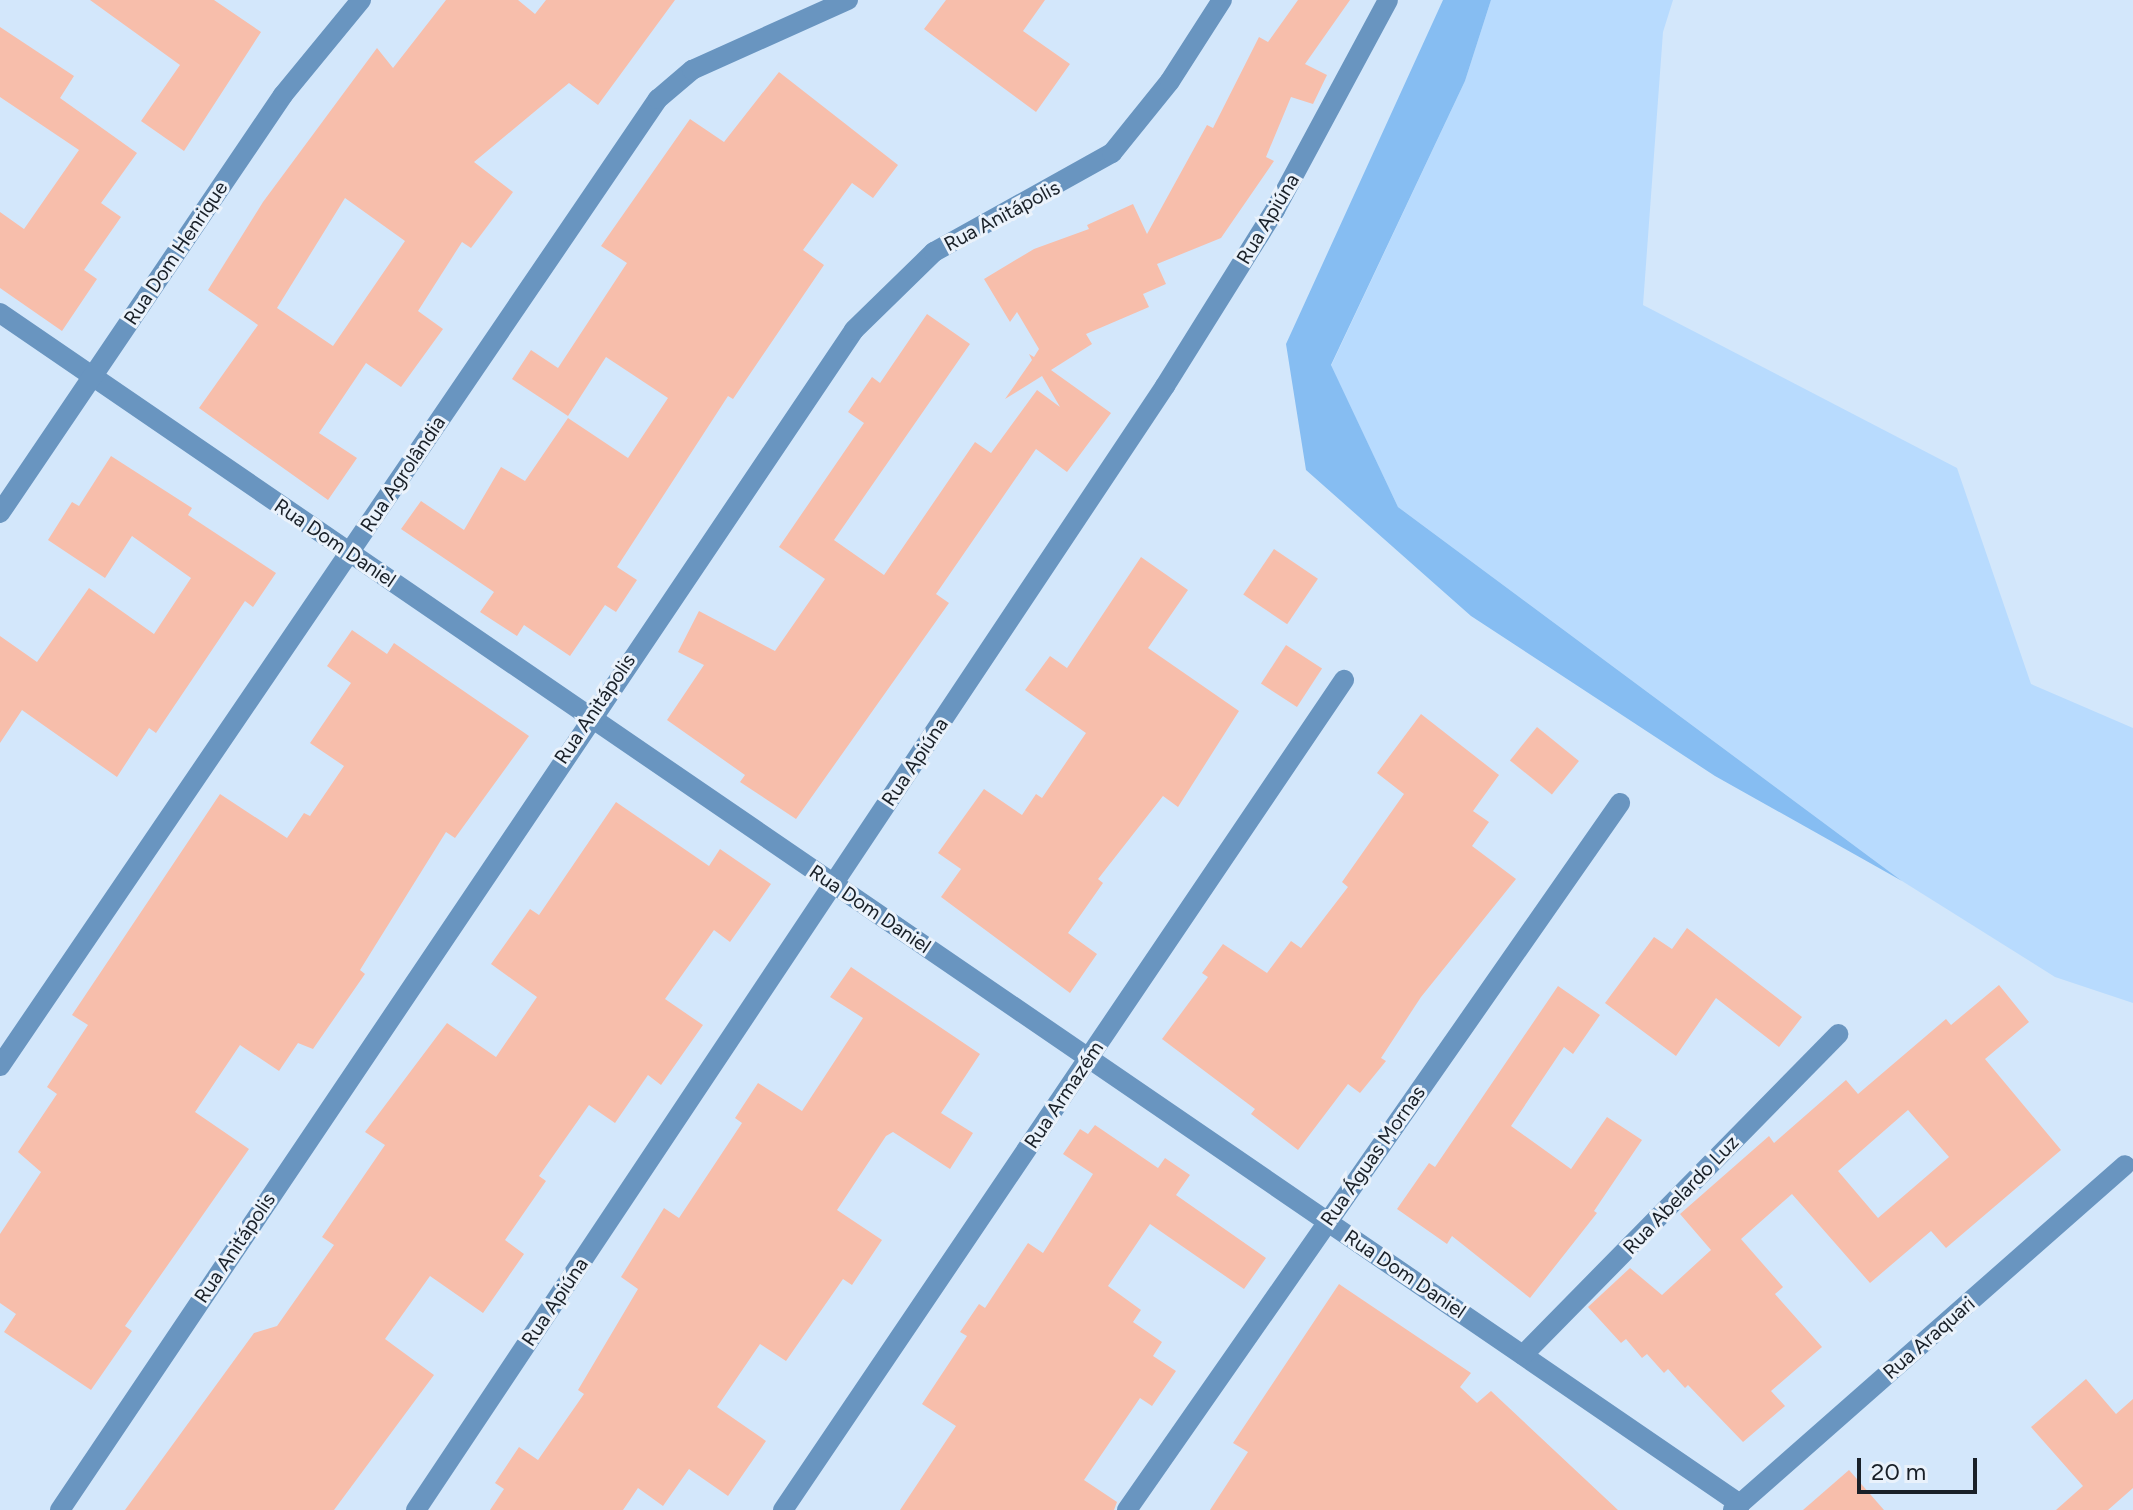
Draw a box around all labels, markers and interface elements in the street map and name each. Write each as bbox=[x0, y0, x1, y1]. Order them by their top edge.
street label: Rua Apiúna bbox=[1232, 169, 1304, 269]
street label: Rua Anitápolis bbox=[940, 175, 1064, 257]
street label: Rua Dom Henrique bbox=[119, 177, 233, 329]
street label: Rua Agrolândia bbox=[355, 411, 451, 537]
street label: Rua Dom Daniel bbox=[270, 494, 400, 592]
street label: Rua Anitápolis bbox=[549, 649, 641, 769]
street label: Rua Apiúna bbox=[877, 713, 953, 811]
street label: Rua Dom Daniel bbox=[805, 860, 935, 958]
street label: Rua Armazém bbox=[1019, 1037, 1109, 1153]
street label: Rua Águas Mornas bbox=[1316, 1081, 1430, 1231]
street label: Rua Abelardo Luz bbox=[1618, 1131, 1744, 1259]
street label: Rua Anitápolis bbox=[189, 1188, 281, 1308]
street label: Rua Dom Daniel bbox=[1340, 1225, 1470, 1323]
street label: Rua Apiúna bbox=[517, 1253, 593, 1351]
street label: Rua Araquari bbox=[1878, 1292, 1980, 1384]
scale bar bbox=[1861, 1442, 1981, 1492]
text: 20 m bbox=[1871, 1457, 1926, 1486]

